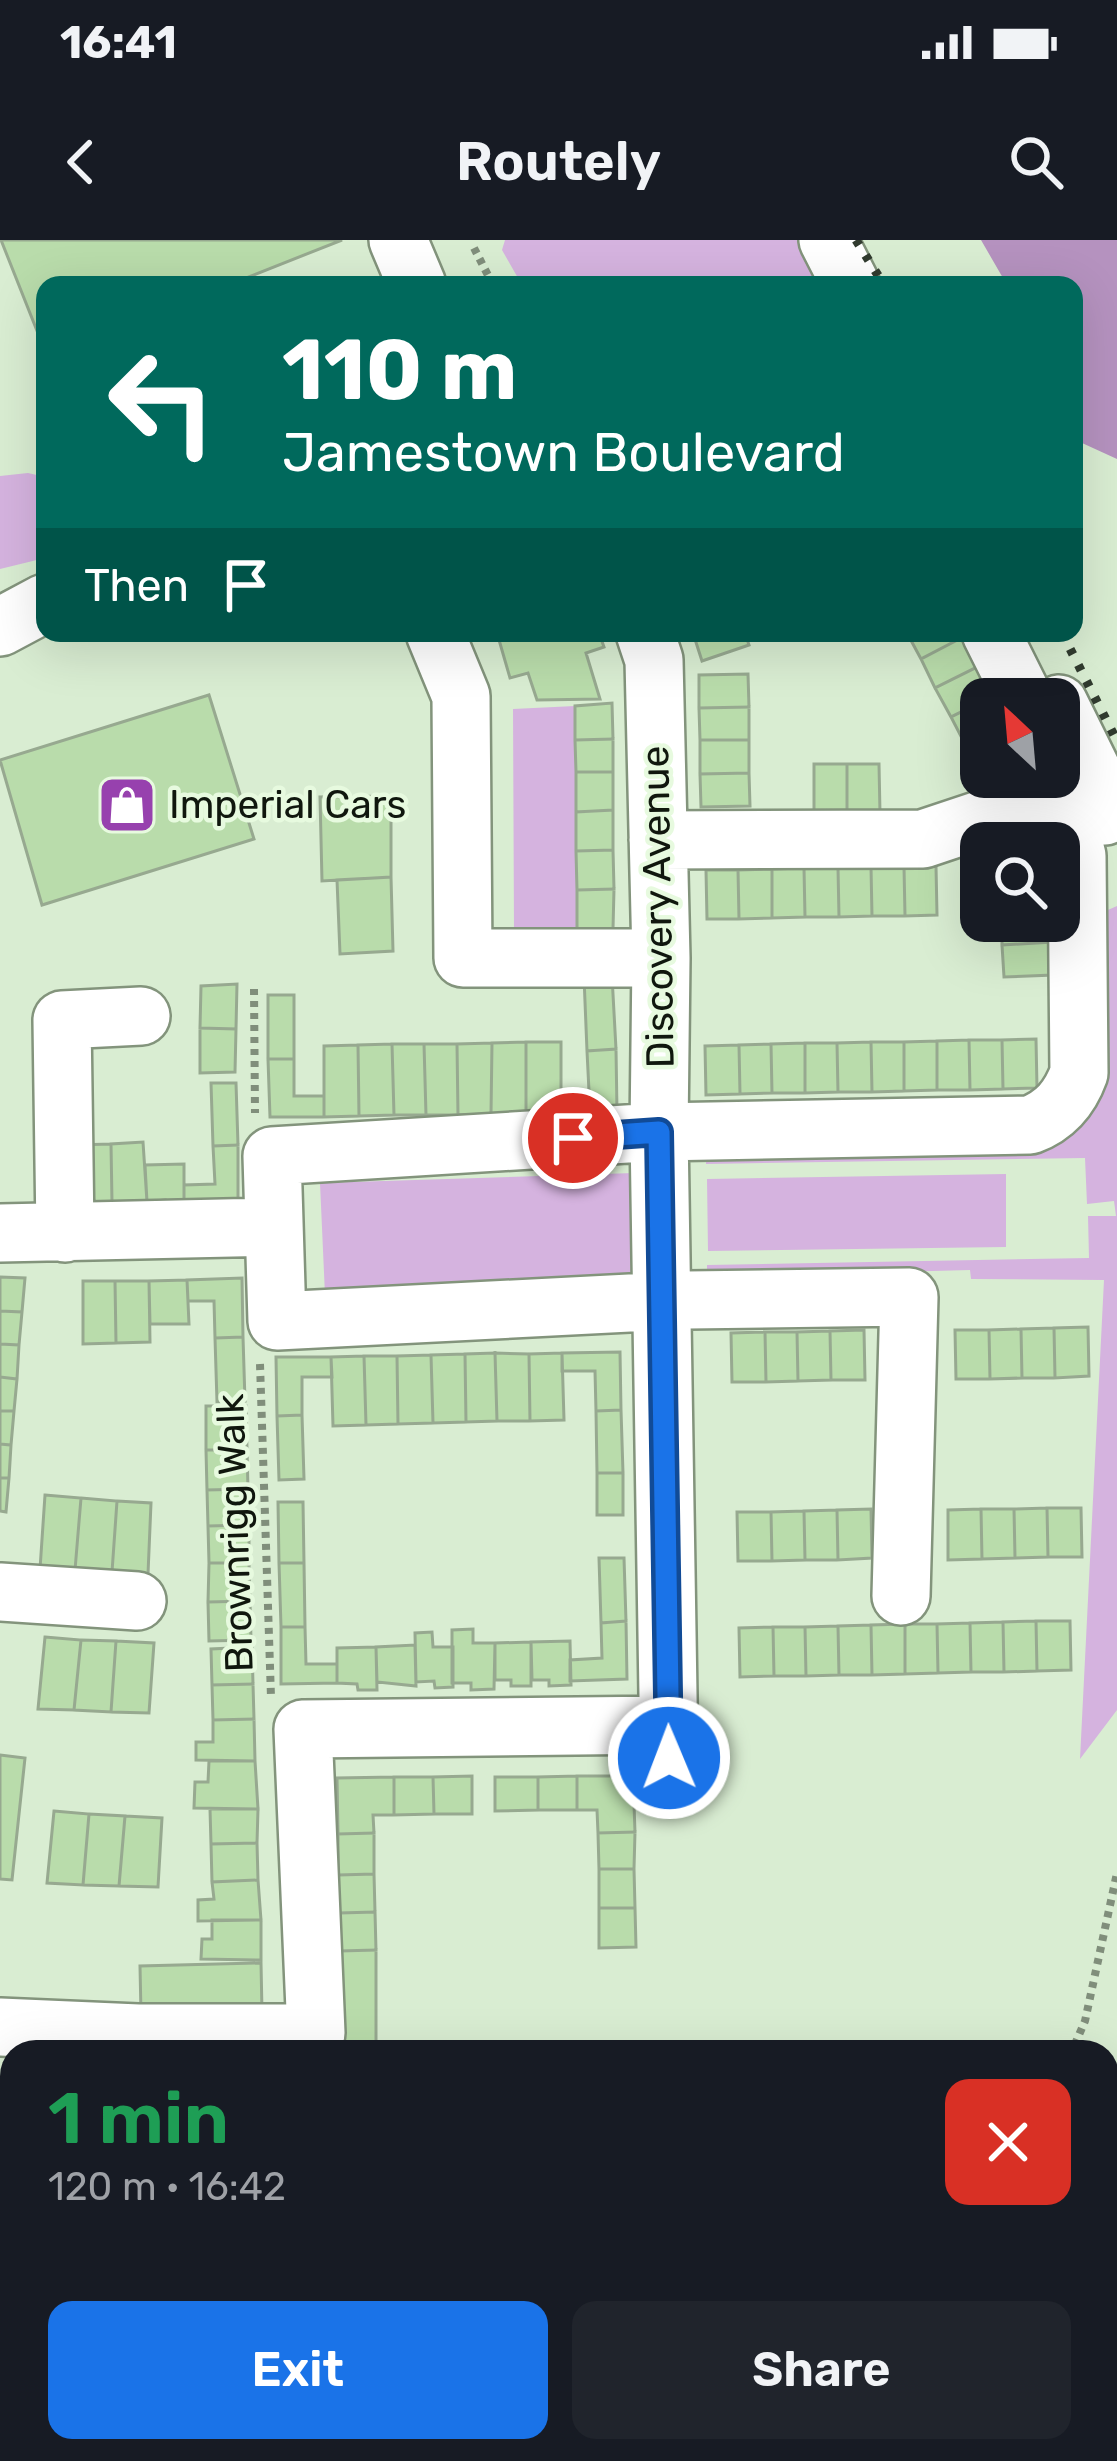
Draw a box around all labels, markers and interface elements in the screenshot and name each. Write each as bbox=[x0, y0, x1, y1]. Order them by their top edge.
text: 16:41 bbox=[60, 16, 177, 69]
icon: back bbox=[48, 129, 114, 195]
icon: search bbox=[1003, 129, 1069, 195]
text: Routely bbox=[456, 130, 661, 194]
text: 110 m bbox=[282, 320, 517, 420]
icon: left bbox=[84, 324, 240, 480]
text: Jamestown Boulevard bbox=[282, 421, 845, 485]
icon: arrive bbox=[213, 552, 279, 618]
text: Then bbox=[84, 559, 189, 612]
north arrow bbox=[960, 678, 1080, 798]
map controls bbox=[960, 678, 1080, 942]
street label: Discovery Avenue bbox=[632, 745, 684, 1069]
shop icon: Imperial Cars bbox=[96, 774, 158, 836]
place label: Imperial Cars bbox=[169, 782, 406, 828]
button: search bbox=[960, 822, 1080, 942]
pin bbox=[522, 1087, 624, 1189]
icon: arrive bbox=[540, 1105, 606, 1171]
street label: Brownrigg Walk bbox=[207, 1393, 263, 1673]
position arrow bbox=[606, 1695, 732, 1821]
text: 1 min bbox=[48, 2076, 229, 2161]
button: close bbox=[945, 2079, 1071, 2205]
text: 120 m · 16:42 bbox=[48, 2164, 286, 2210]
button: Exit bbox=[48, 2301, 548, 2439]
button: Share bbox=[572, 2301, 1071, 2439]

